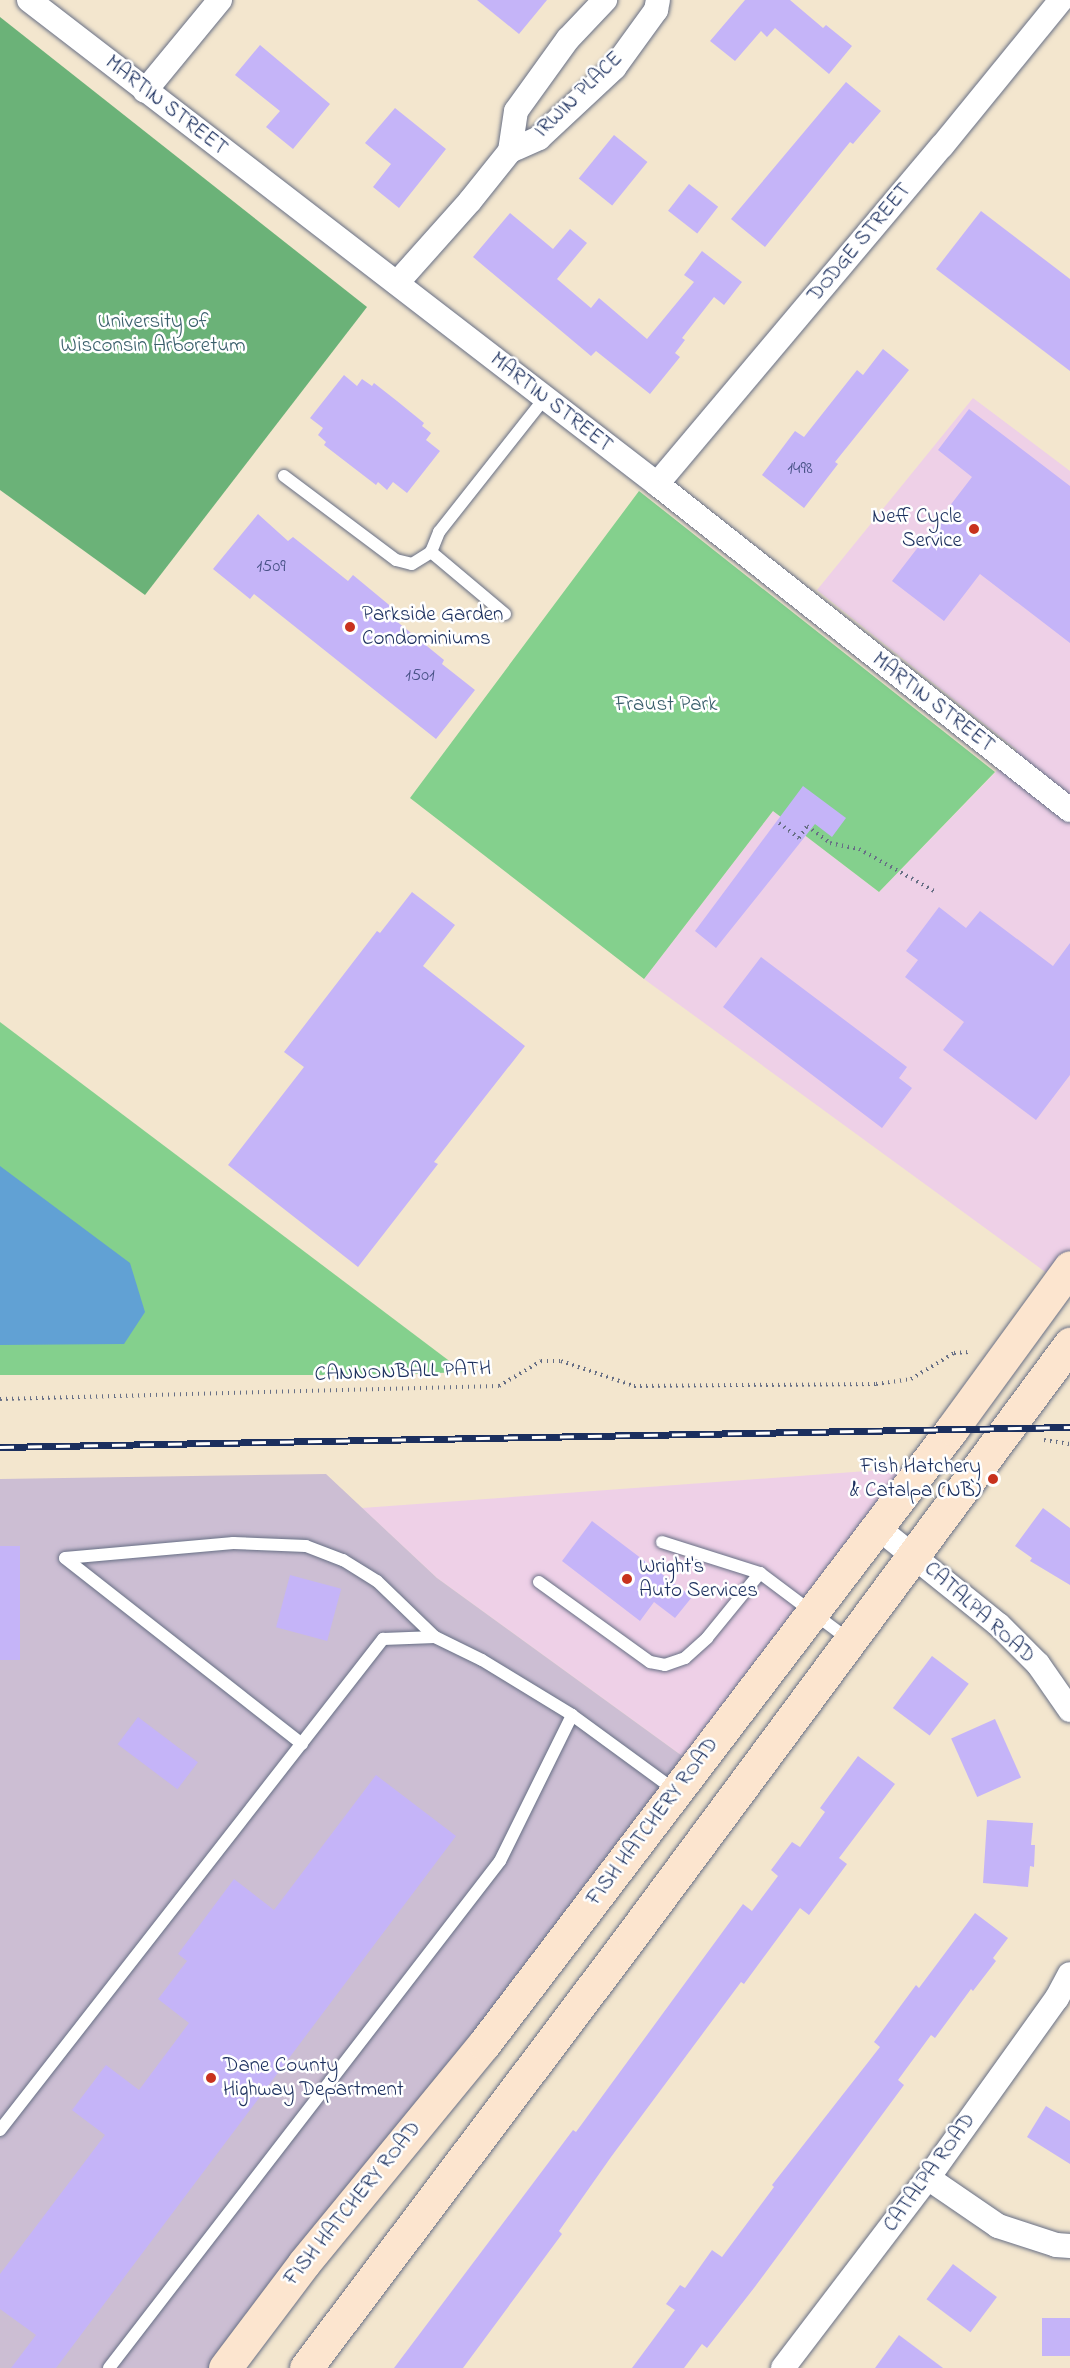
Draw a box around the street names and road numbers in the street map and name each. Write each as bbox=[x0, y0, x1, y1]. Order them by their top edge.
street label: IRWIN PLACE bbox=[530, 47, 628, 143]
street label: MARTIN STREET bbox=[100, 50, 232, 162]
street label: DODGE STREET bbox=[803, 178, 917, 308]
street label: MARTIN STREET bbox=[485, 347, 617, 459]
street label: MARTIN STREET bbox=[867, 647, 999, 759]
street label: CANNONBALL PATH bbox=[314, 1356, 492, 1388]
street label: CATALPA ROAD bbox=[918, 1557, 1040, 1669]
street label: FISH HATCHERY ROAD bbox=[582, 1733, 724, 1911]
street label: CATALPA ROAD bbox=[879, 2109, 981, 2237]
street label: FISH HATCHERY ROAD bbox=[279, 2117, 427, 2291]

